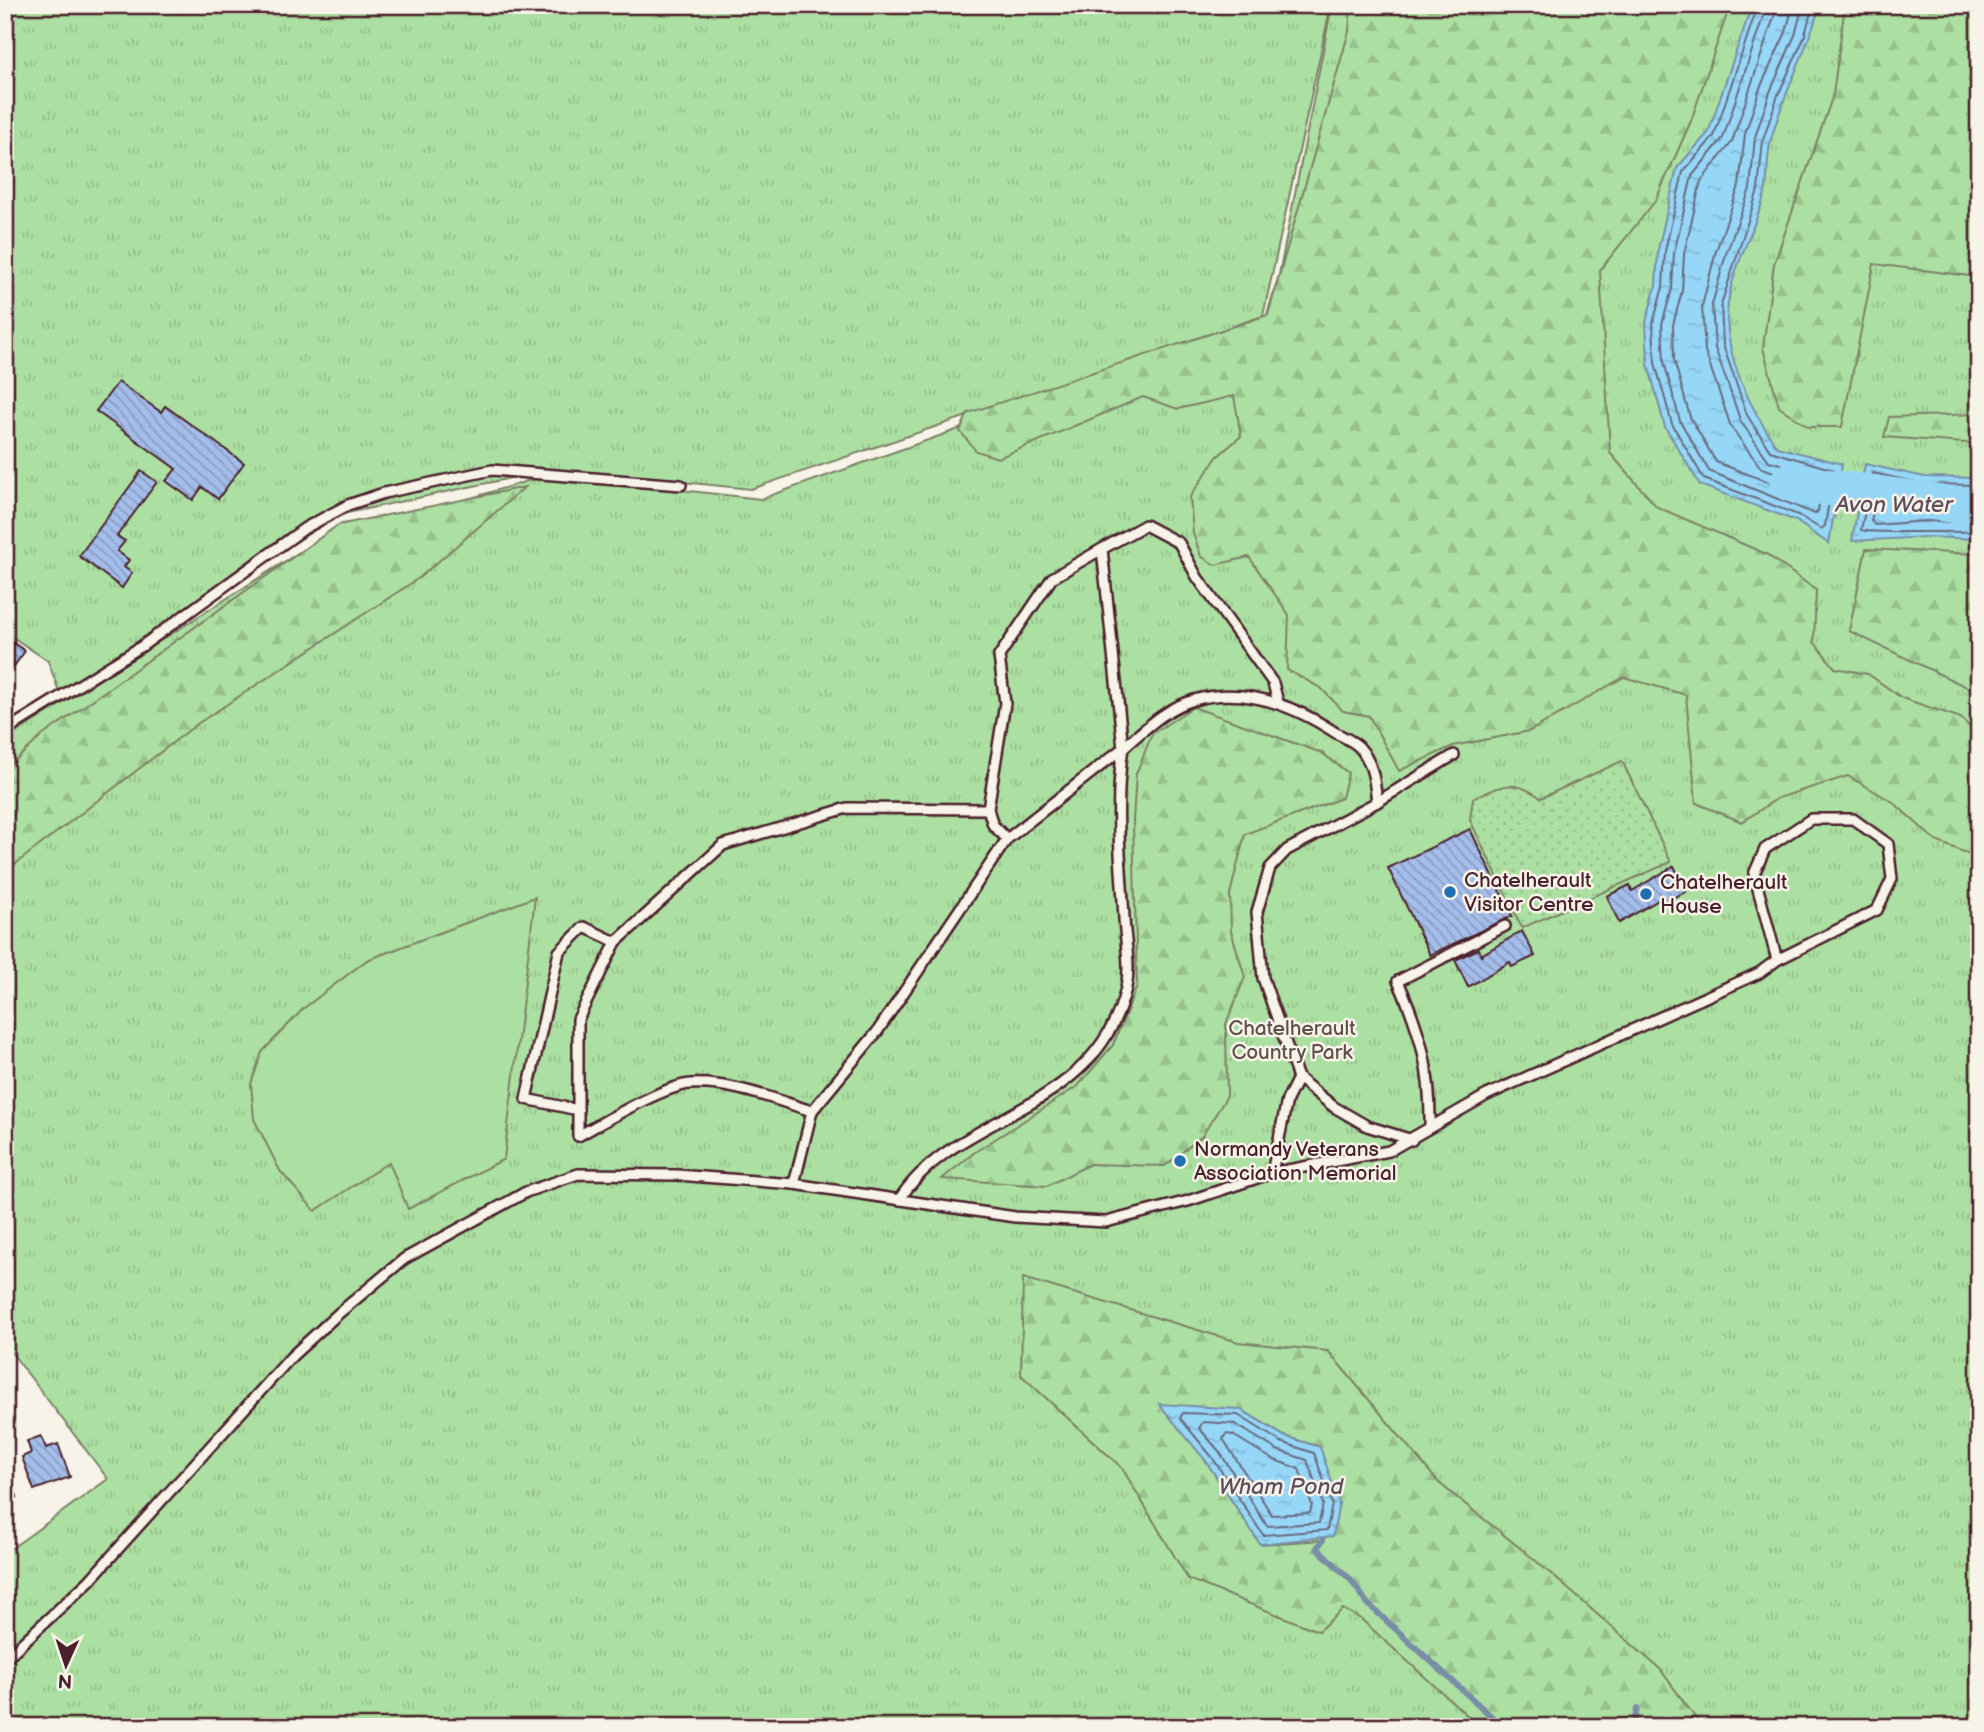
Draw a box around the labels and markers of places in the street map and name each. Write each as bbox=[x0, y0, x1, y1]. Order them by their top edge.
place label: Chatelherault Visitor Centre bbox=[1464, 868, 1594, 917]
place label: Chatelherault House bbox=[1660, 870, 1788, 919]
marker: Chatelherault Visitor Centre bbox=[1442, 884, 1458, 900]
marker: Chatelherault House bbox=[1638, 886, 1654, 902]
place label: Normandy Veterans Association Memorial bbox=[1194, 1137, 1396, 1186]
marker: Normandy Veterans Association Memorial bbox=[1172, 1153, 1188, 1169]

